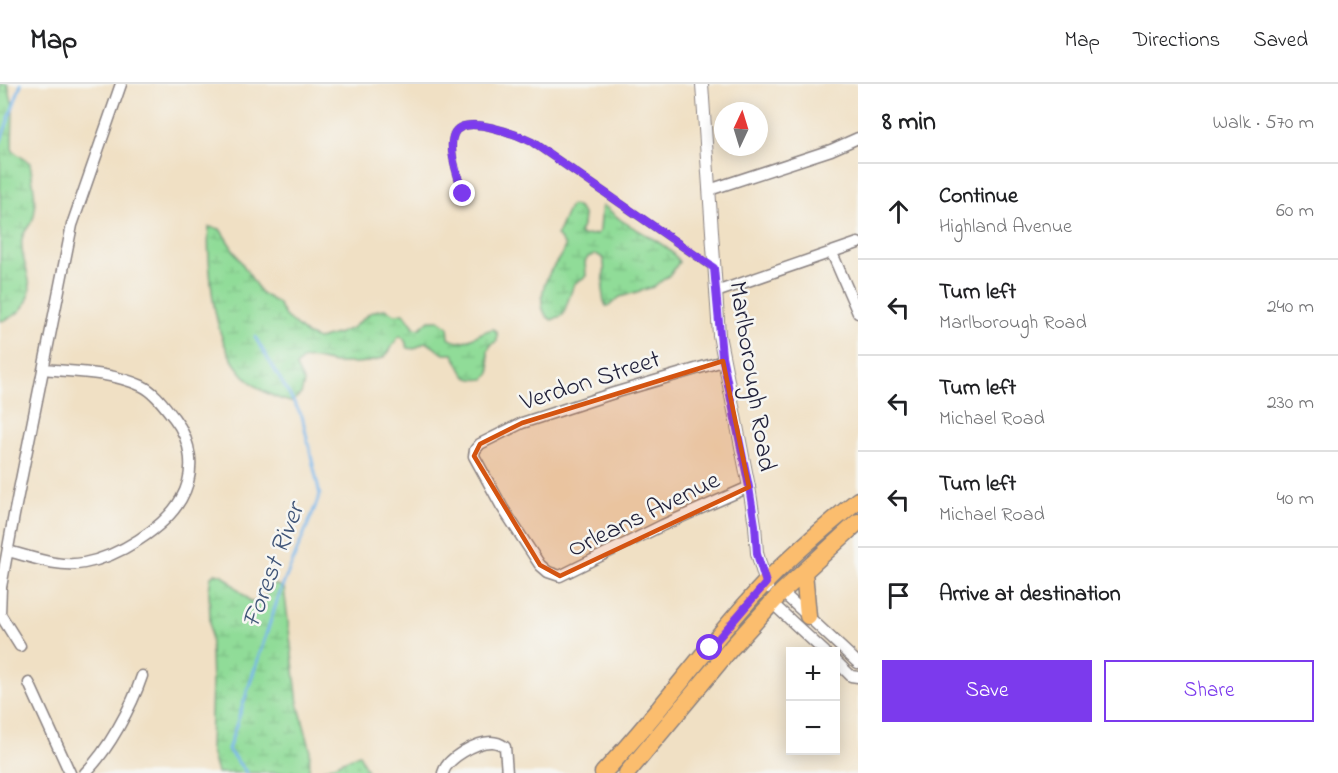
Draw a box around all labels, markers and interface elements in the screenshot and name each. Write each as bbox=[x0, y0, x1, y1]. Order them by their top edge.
text: Map bbox=[30, 21, 77, 62]
text: Map bbox=[1064, 26, 1100, 56]
text: Directions bbox=[1133, 26, 1220, 56]
text: Saved bbox=[1253, 26, 1308, 56]
north arrow bbox=[714, 102, 768, 156]
text: 8 min bbox=[882, 104, 936, 142]
text: Walk · 570 m bbox=[1212, 109, 1314, 138]
route end bbox=[449, 180, 475, 206]
text: Continue bbox=[939, 181, 1018, 213]
icon: ahead bbox=[882, 195, 915, 228]
text: 60 m bbox=[1276, 197, 1314, 226]
text: Highland Avenue bbox=[939, 213, 1072, 242]
text: Turn left bbox=[939, 277, 1016, 309]
street label: Marlborough Road bbox=[717, 279, 785, 475]
icon: left bbox=[882, 291, 915, 324]
text: 240 m bbox=[1267, 293, 1314, 322]
text: Marlborough Road bbox=[939, 309, 1087, 338]
street label: Verdon Street bbox=[515, 341, 666, 423]
text: Turn left bbox=[939, 373, 1016, 405]
icon: left bbox=[882, 387, 915, 420]
text: 230 m bbox=[1267, 389, 1314, 418]
text: Michael Road bbox=[939, 405, 1045, 434]
street label: Orleans Avenue bbox=[562, 462, 727, 569]
text: Turn left bbox=[939, 469, 1016, 501]
icon: left bbox=[882, 483, 915, 516]
text: 40 m bbox=[1277, 485, 1314, 514]
water label: Forest River bbox=[233, 495, 317, 634]
text: Michael Road bbox=[939, 501, 1045, 530]
icon: arrive bbox=[882, 579, 915, 612]
text: Arrive at destination bbox=[939, 579, 1121, 611]
route start bbox=[696, 634, 722, 660]
map controls bbox=[786, 647, 840, 755]
button: + bbox=[786, 647, 840, 701]
button: Save bbox=[882, 660, 1092, 722]
button: Share bbox=[1104, 660, 1314, 722]
button: − bbox=[786, 701, 840, 755]

